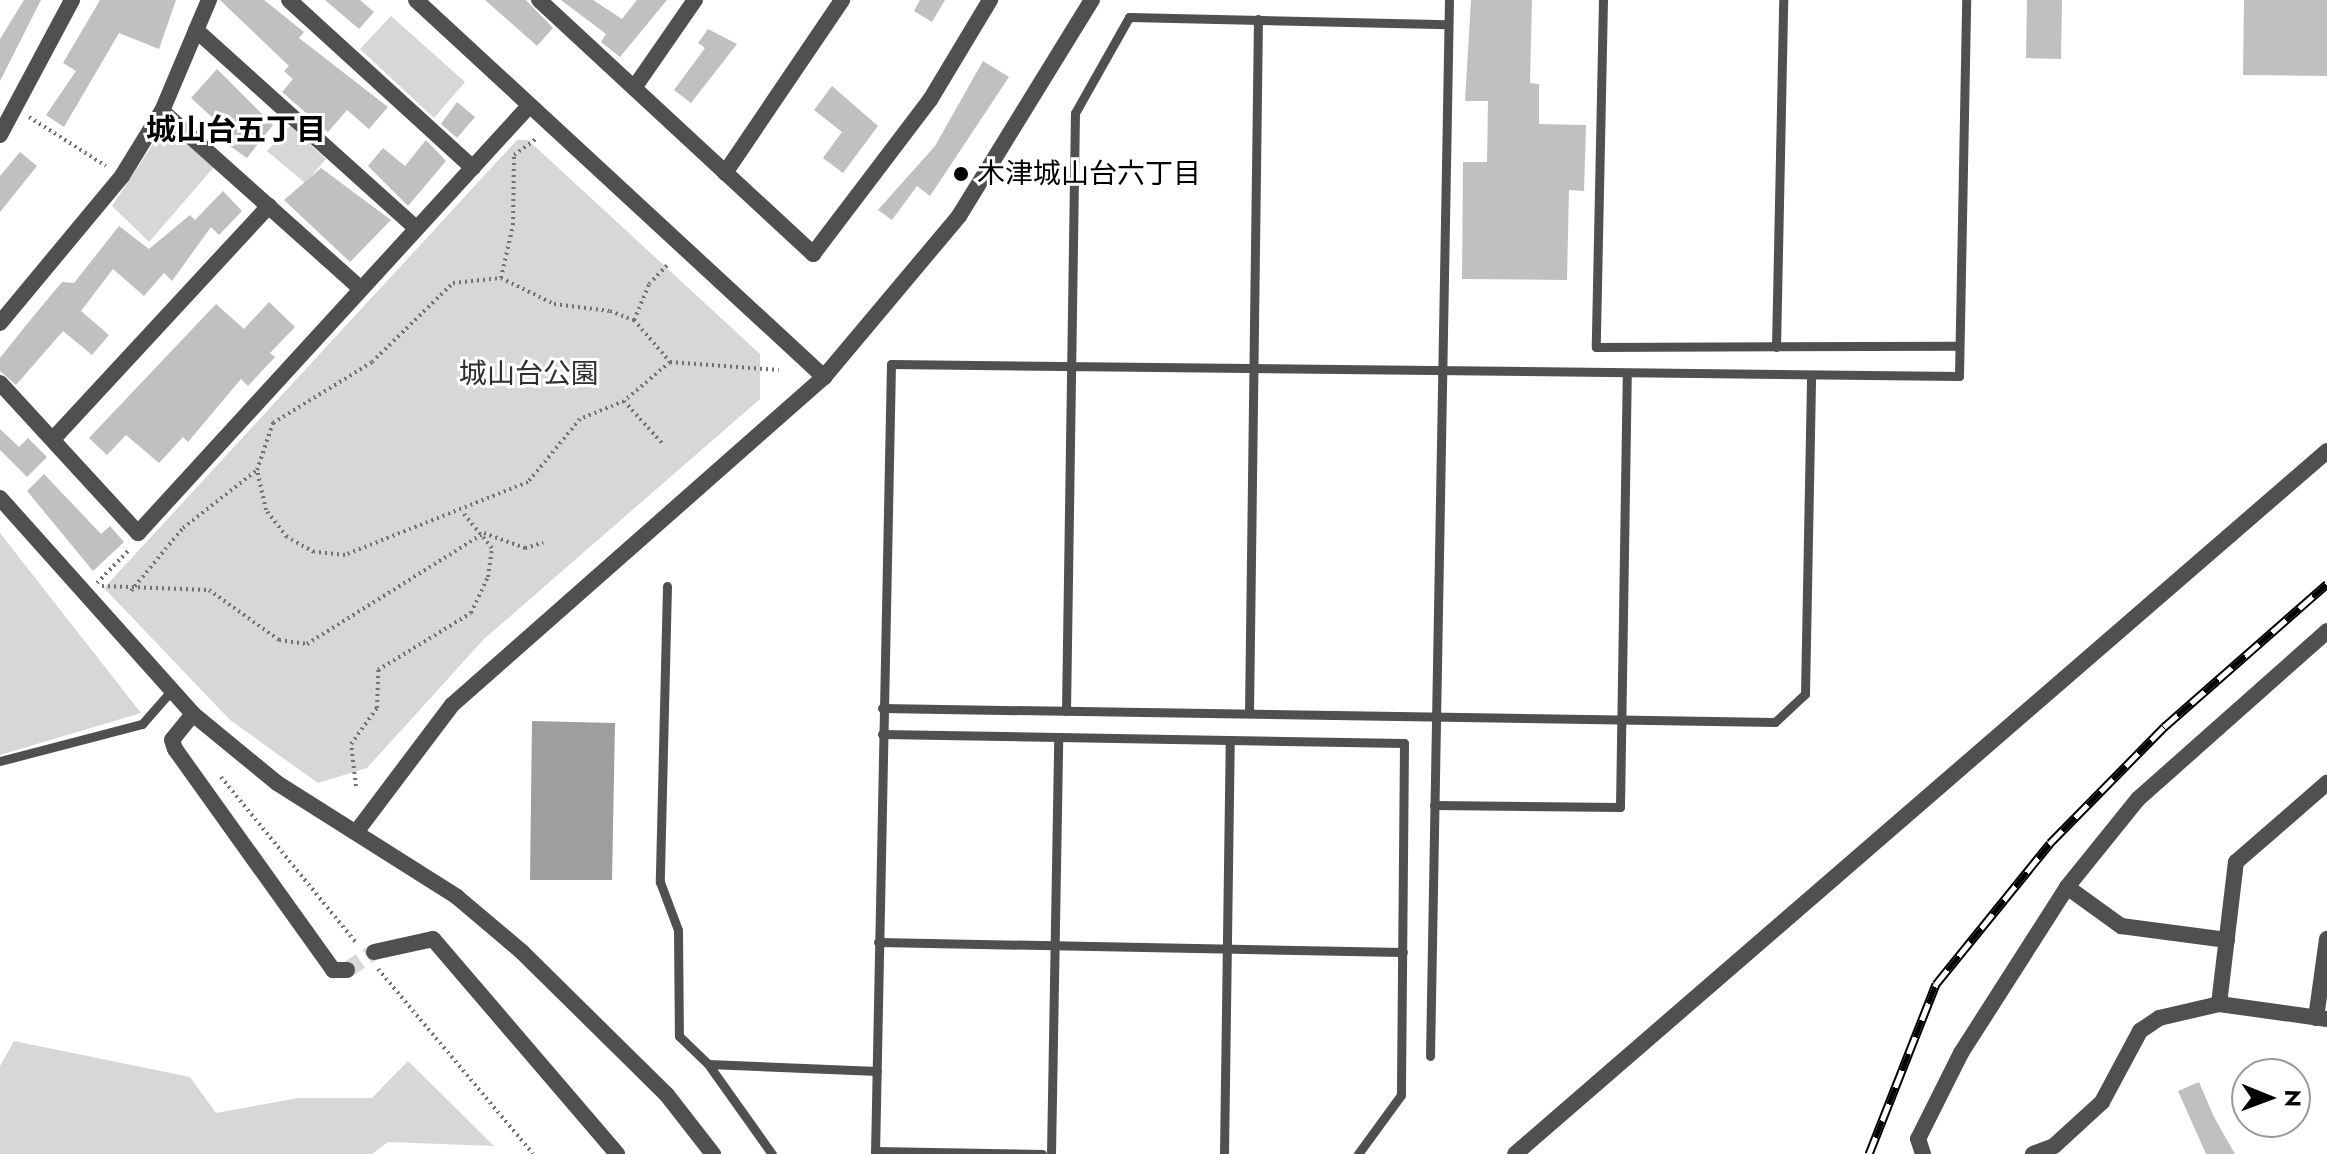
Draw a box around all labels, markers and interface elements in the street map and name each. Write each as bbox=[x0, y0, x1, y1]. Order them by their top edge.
district label: 城山台五丁目 bbox=[146, 112, 326, 148]
place label: 木津城山台六丁目 bbox=[977, 157, 1201, 191]
marker: 木津城山台六丁目 bbox=[952, 165, 970, 183]
park label: 城山台公園 bbox=[459, 357, 599, 391]
north arrow bbox=[2231, 1058, 2311, 1138]
text: N bbox=[2277, 1089, 2309, 1107]

